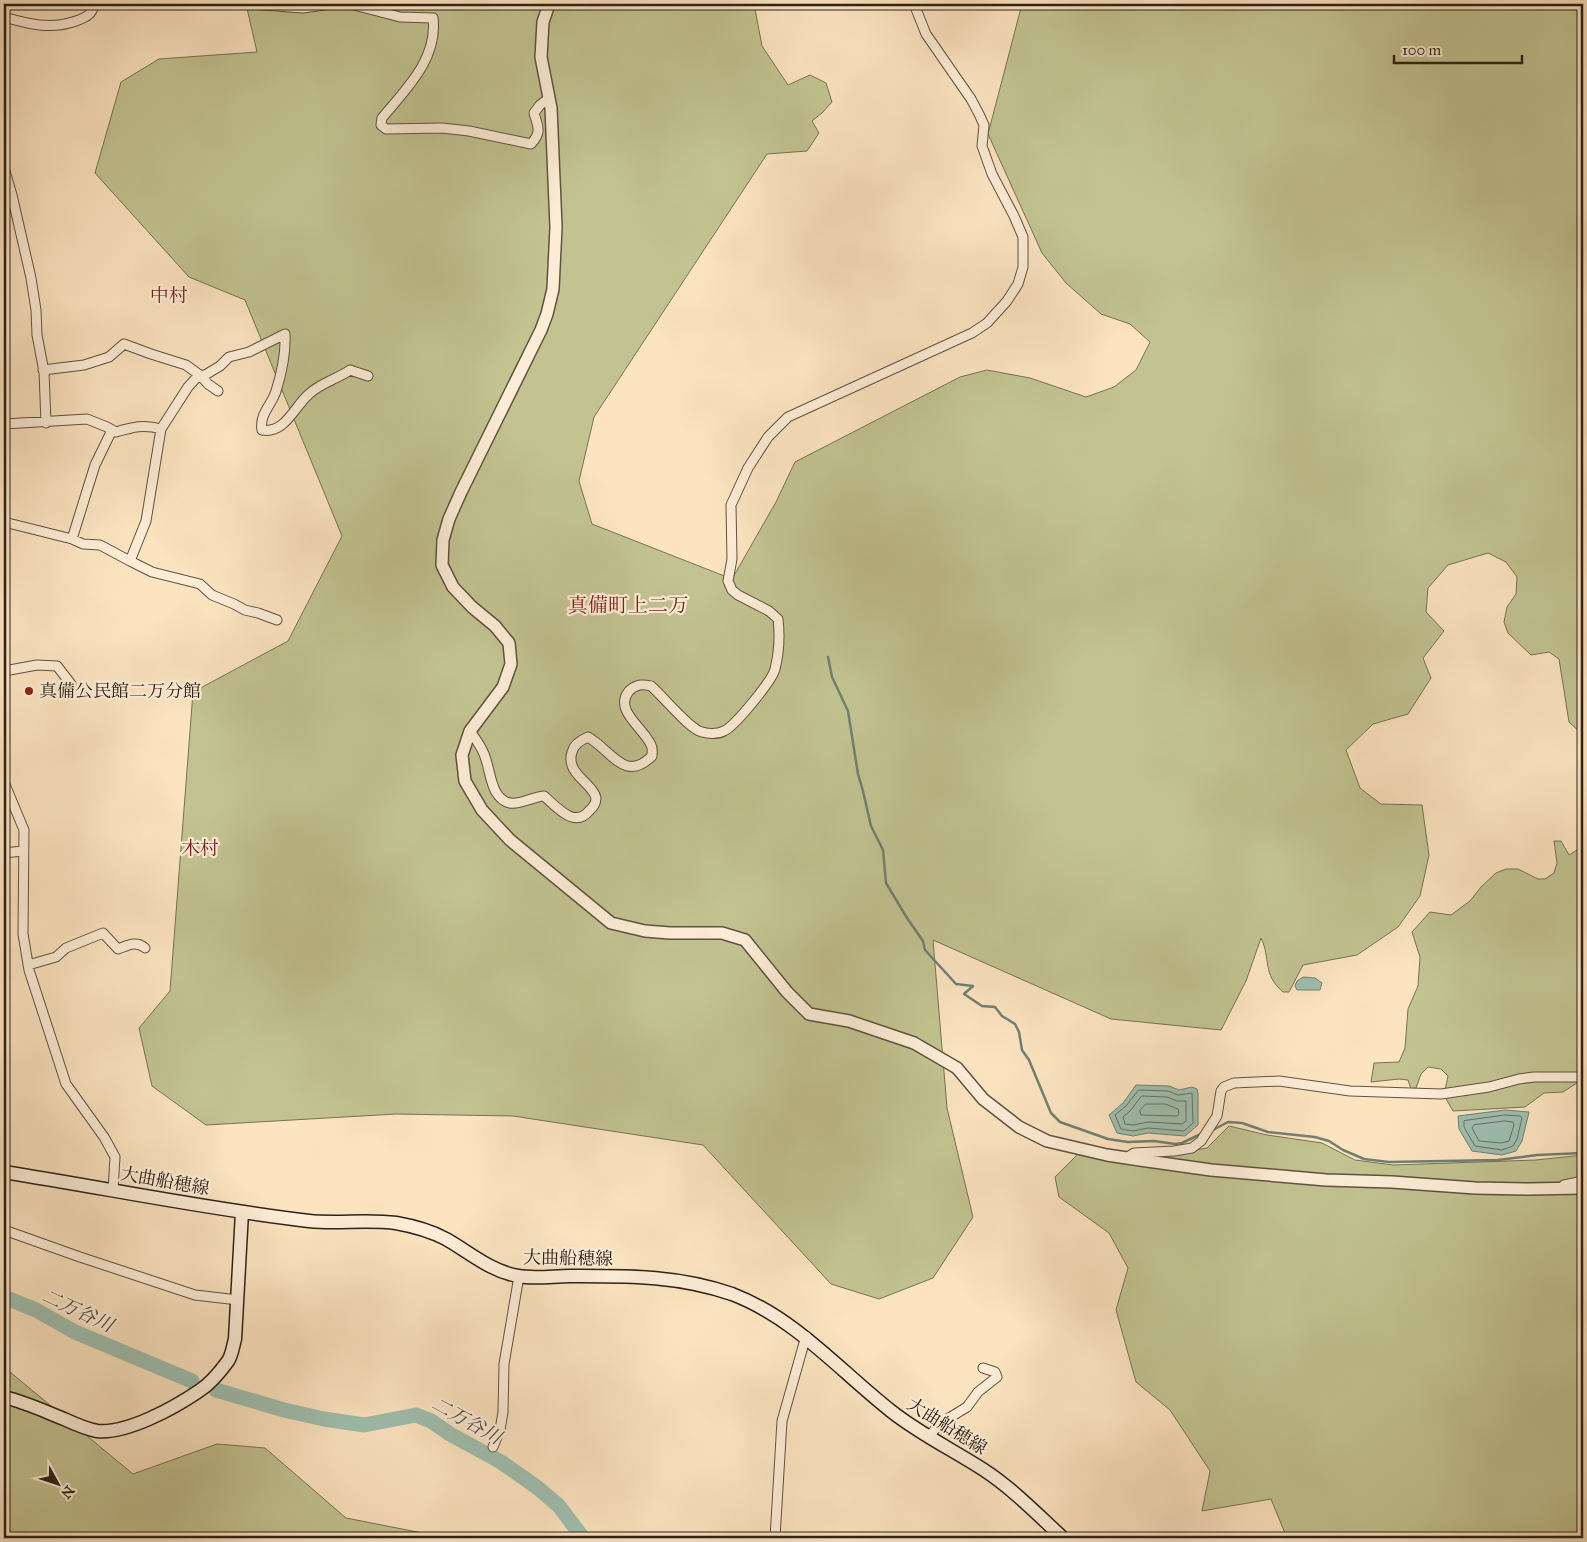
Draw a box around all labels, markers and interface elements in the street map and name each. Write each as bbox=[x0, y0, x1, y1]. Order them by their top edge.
scale bar bbox=[1394, 32, 1522, 64]
text: 100 m bbox=[1402, 41, 1442, 59]
district label: 中村 bbox=[150, 284, 188, 307]
district label: 真備町上二万 bbox=[568, 593, 688, 617]
place label: 真備公民館二万分館 bbox=[39, 680, 201, 702]
marker: 真備公民館二万分館 bbox=[23, 685, 35, 697]
district label: 木村 bbox=[181, 837, 219, 860]
street label: 大曲船穂線 bbox=[119, 1162, 211, 1200]
street label: 大曲船穂線 bbox=[523, 1246, 613, 1270]
water label: 二万谷川 bbox=[38, 1284, 119, 1338]
water label: 二万谷川 bbox=[428, 1392, 507, 1450]
street label: 大曲船穂線 bbox=[903, 1393, 991, 1459]
north arrow bbox=[32, 1460, 82, 1510]
text: N bbox=[57, 1482, 78, 1502]

